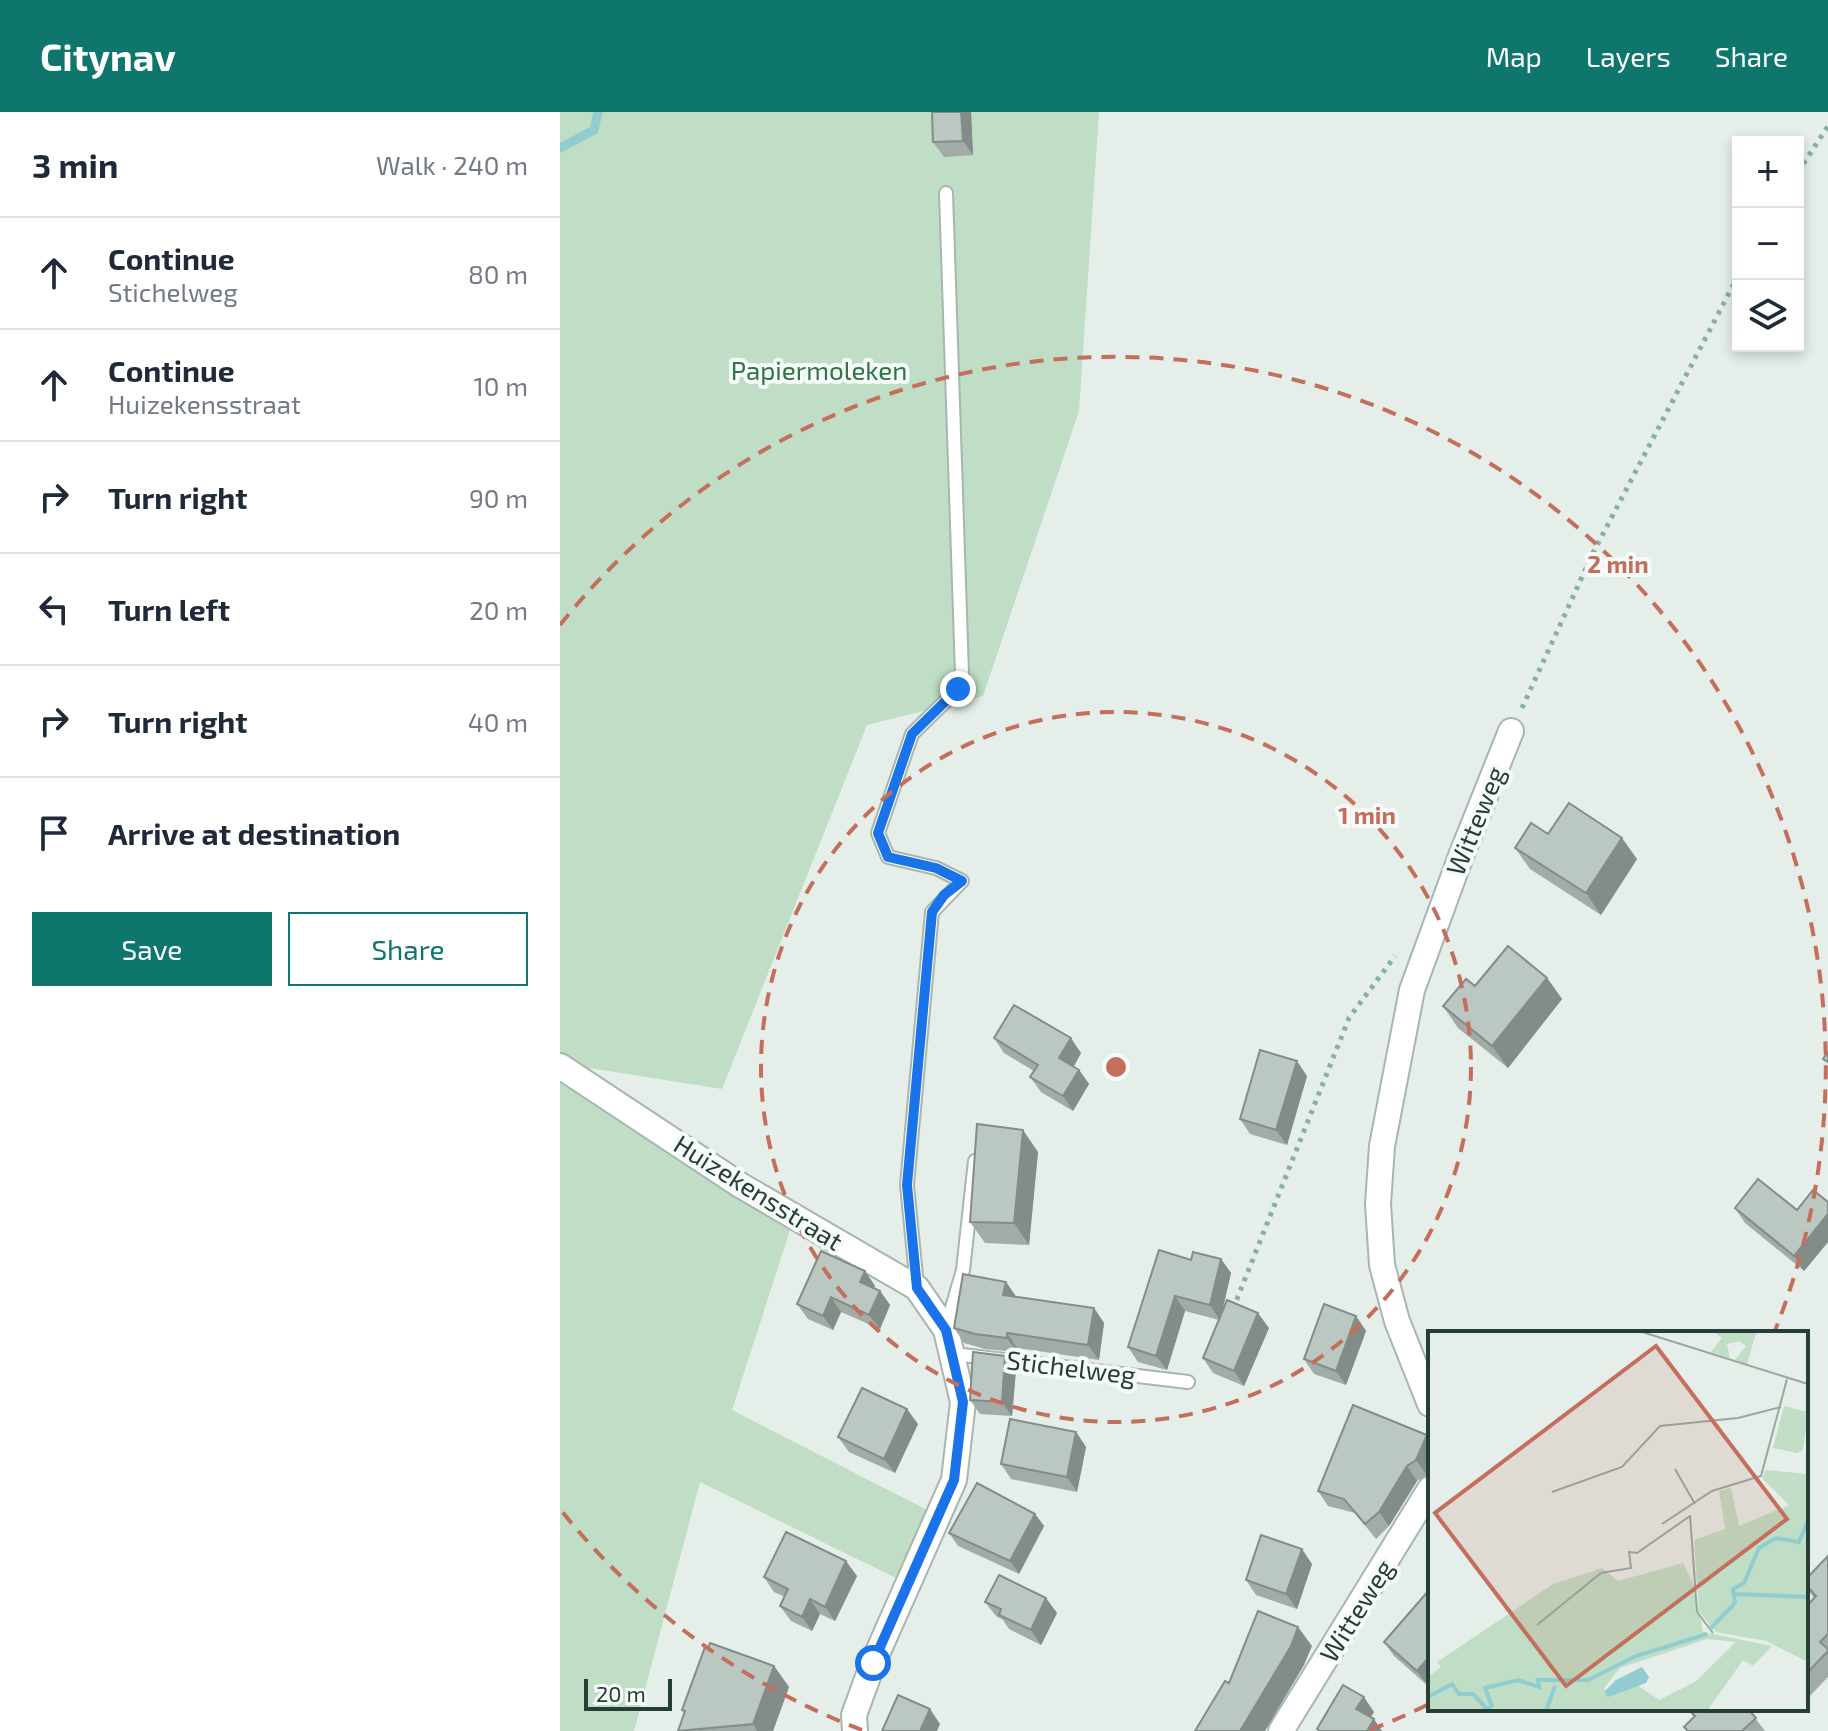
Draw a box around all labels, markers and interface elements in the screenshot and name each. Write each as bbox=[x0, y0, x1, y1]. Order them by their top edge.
text: Citynav bbox=[40, 33, 176, 79]
text: Map bbox=[1486, 39, 1542, 73]
text: Layers bbox=[1586, 39, 1671, 73]
text: Share bbox=[1715, 39, 1788, 73]
map controls bbox=[1732, 136, 1804, 352]
button: + bbox=[1732, 136, 1804, 208]
text: 3 min bbox=[32, 144, 118, 185]
text: Walk · 240 m bbox=[376, 149, 528, 180]
button: − bbox=[1732, 208, 1804, 280]
text: Continue bbox=[108, 240, 235, 276]
icon: ahead bbox=[32, 251, 76, 295]
text: 80 m bbox=[468, 258, 528, 289]
text: Stichelweg bbox=[108, 276, 238, 307]
button: layers bbox=[1732, 280, 1804, 352]
text: Continue bbox=[108, 352, 235, 388]
park label: Papiermoleken bbox=[731, 354, 907, 385]
icon: ahead bbox=[32, 363, 76, 407]
text: 10 m bbox=[473, 370, 528, 401]
text: Huizekensstraat bbox=[108, 388, 301, 419]
icon: right bbox=[32, 475, 76, 519]
text: Turn right bbox=[108, 479, 248, 515]
text: 90 m bbox=[469, 482, 528, 513]
text: 2 min bbox=[1587, 549, 1649, 578]
icon: left bbox=[32, 587, 76, 631]
text: Turn left bbox=[108, 591, 230, 627]
text: 20 m bbox=[469, 594, 528, 625]
route end bbox=[940, 671, 976, 707]
icon: right bbox=[32, 699, 76, 743]
text: Turn right bbox=[108, 703, 248, 739]
text: 40 m bbox=[468, 706, 528, 737]
street label: Witteweg bbox=[1439, 761, 1510, 879]
text: 1 min bbox=[1338, 800, 1396, 829]
icon: arrive bbox=[32, 811, 76, 855]
text: Arrive at destination bbox=[108, 815, 400, 851]
button: Save bbox=[32, 912, 272, 986]
button: Share bbox=[288, 912, 528, 986]
centre of rings bbox=[1102, 1053, 1130, 1081]
street label: Huizekensstraat bbox=[669, 1127, 849, 1256]
inset map bbox=[1428, 1331, 1808, 1711]
street label: Stichelweg bbox=[1005, 1343, 1137, 1390]
street label: Witteweg bbox=[1312, 1553, 1399, 1667]
route start bbox=[855, 1645, 891, 1681]
scale bar bbox=[584, 1675, 672, 1711]
text: 20 m bbox=[596, 1680, 646, 1706]

